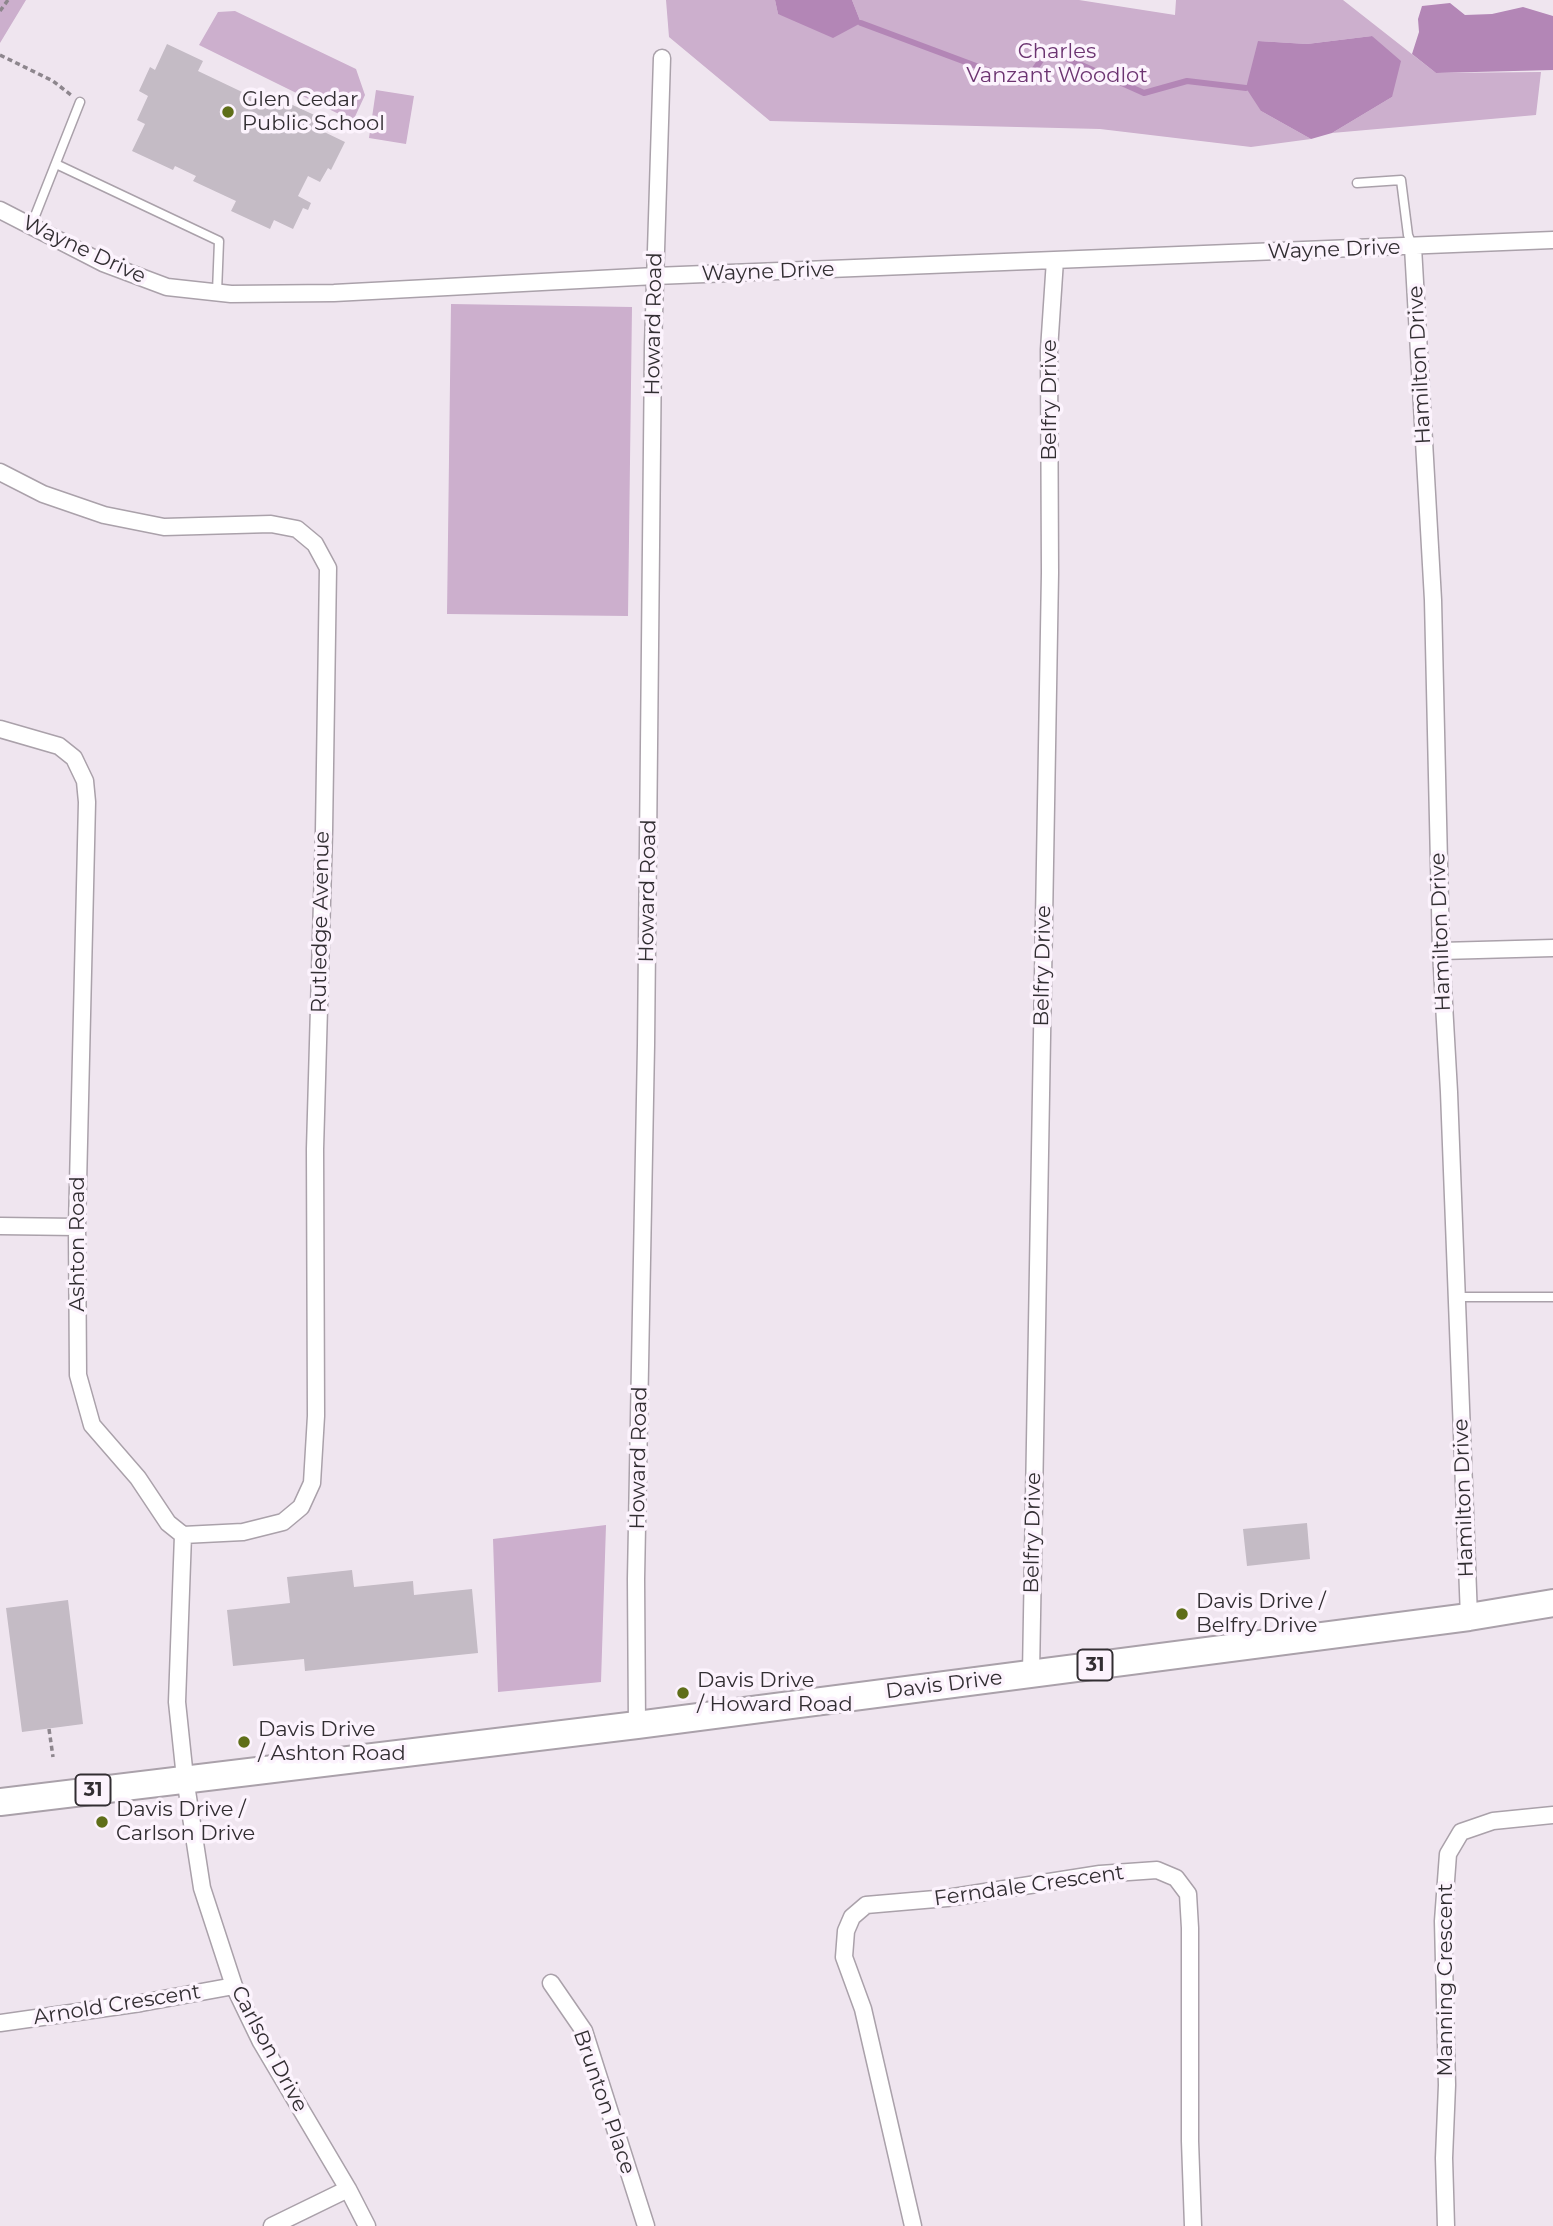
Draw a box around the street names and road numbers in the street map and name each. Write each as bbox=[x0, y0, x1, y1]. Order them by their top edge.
street label: Wayne Drive bbox=[18, 210, 150, 290]
street label: Wayne Drive bbox=[1267, 235, 1401, 265]
street label: Howard Road bbox=[640, 252, 668, 396]
street label: Wayne Drive bbox=[701, 257, 835, 287]
street label: Hamilton Drive bbox=[1403, 285, 1437, 445]
street label: Belfry Drive bbox=[1037, 339, 1063, 461]
street label: Howard Road bbox=[634, 819, 662, 963]
street label: Rutledge Avenue bbox=[307, 831, 335, 1013]
street label: Hamilton Drive bbox=[1426, 852, 1456, 1012]
street label: Belfry Drive bbox=[1029, 905, 1057, 1027]
street label: Ashton Road bbox=[65, 1176, 91, 1312]
street label: Howard Road bbox=[625, 1386, 653, 1530]
street label: Hamilton Drive bbox=[1449, 1418, 1479, 1578]
street label: Belfry Drive bbox=[1019, 1472, 1047, 1594]
road number: 31 bbox=[1078, 1650, 1112, 1680]
street label: Davis Drive bbox=[884, 1665, 1004, 1705]
road number: 31 bbox=[76, 1774, 110, 1806]
street label: Ferndale Crescent bbox=[932, 1860, 1126, 1912]
street label: Manning Crescent bbox=[1433, 1883, 1459, 2077]
street label: Arnold Crescent bbox=[32, 1979, 202, 2031]
street label: Carlson Drive bbox=[225, 1982, 313, 2116]
street label: Brunton Place bbox=[568, 2027, 640, 2177]

